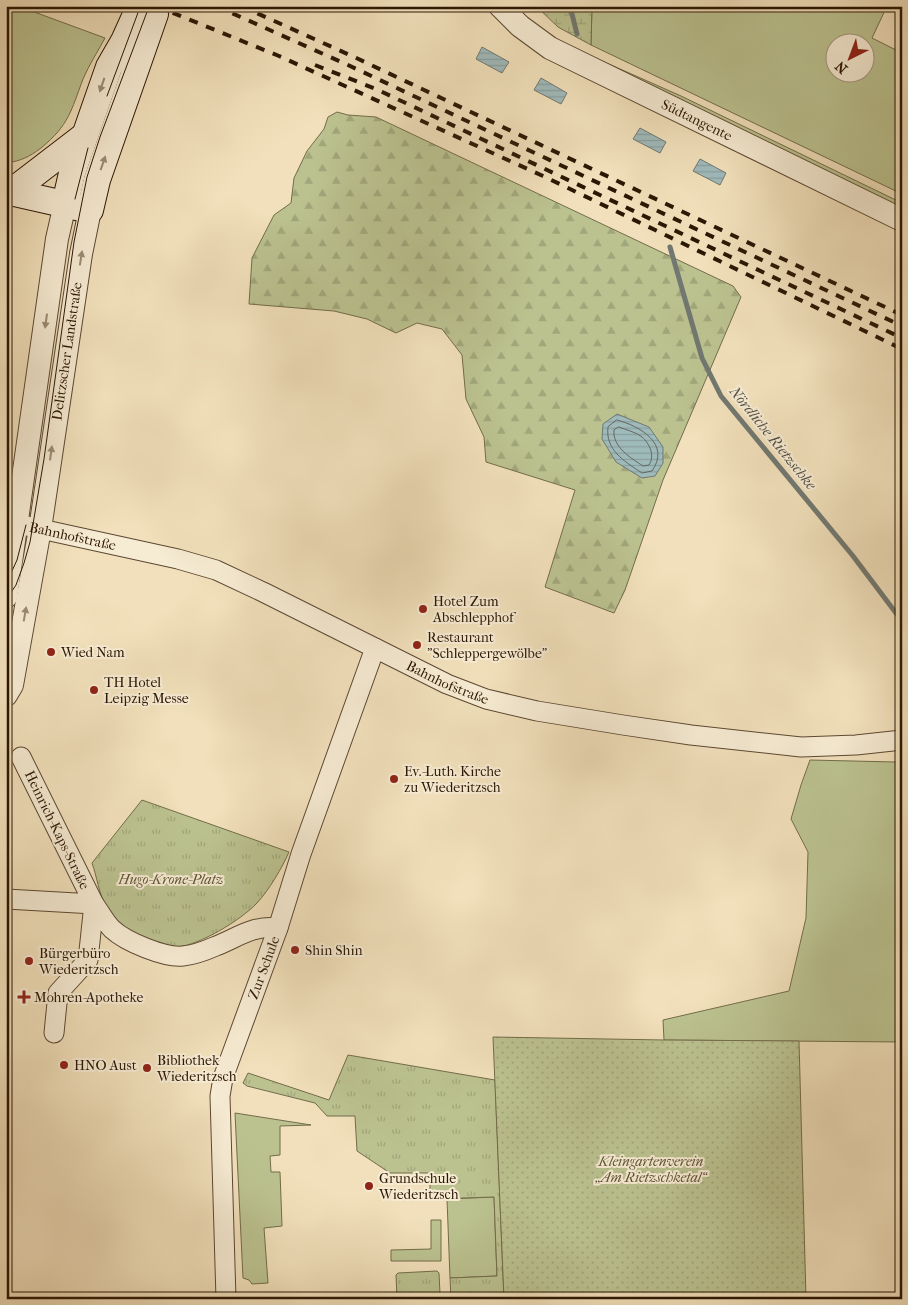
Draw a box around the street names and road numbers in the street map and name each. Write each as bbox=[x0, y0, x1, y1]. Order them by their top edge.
street label: Südtangente bbox=[659, 95, 735, 144]
street label: Delitzscher Landstraße bbox=[48, 281, 85, 421]
street label: Bahnhofstraße bbox=[28, 518, 118, 554]
street label: Bahnhofstraße bbox=[404, 657, 491, 708]
street label: Heinrich-Kaps-Straße bbox=[21, 768, 93, 892]
street label: Zur Schule bbox=[244, 934, 283, 1001]

